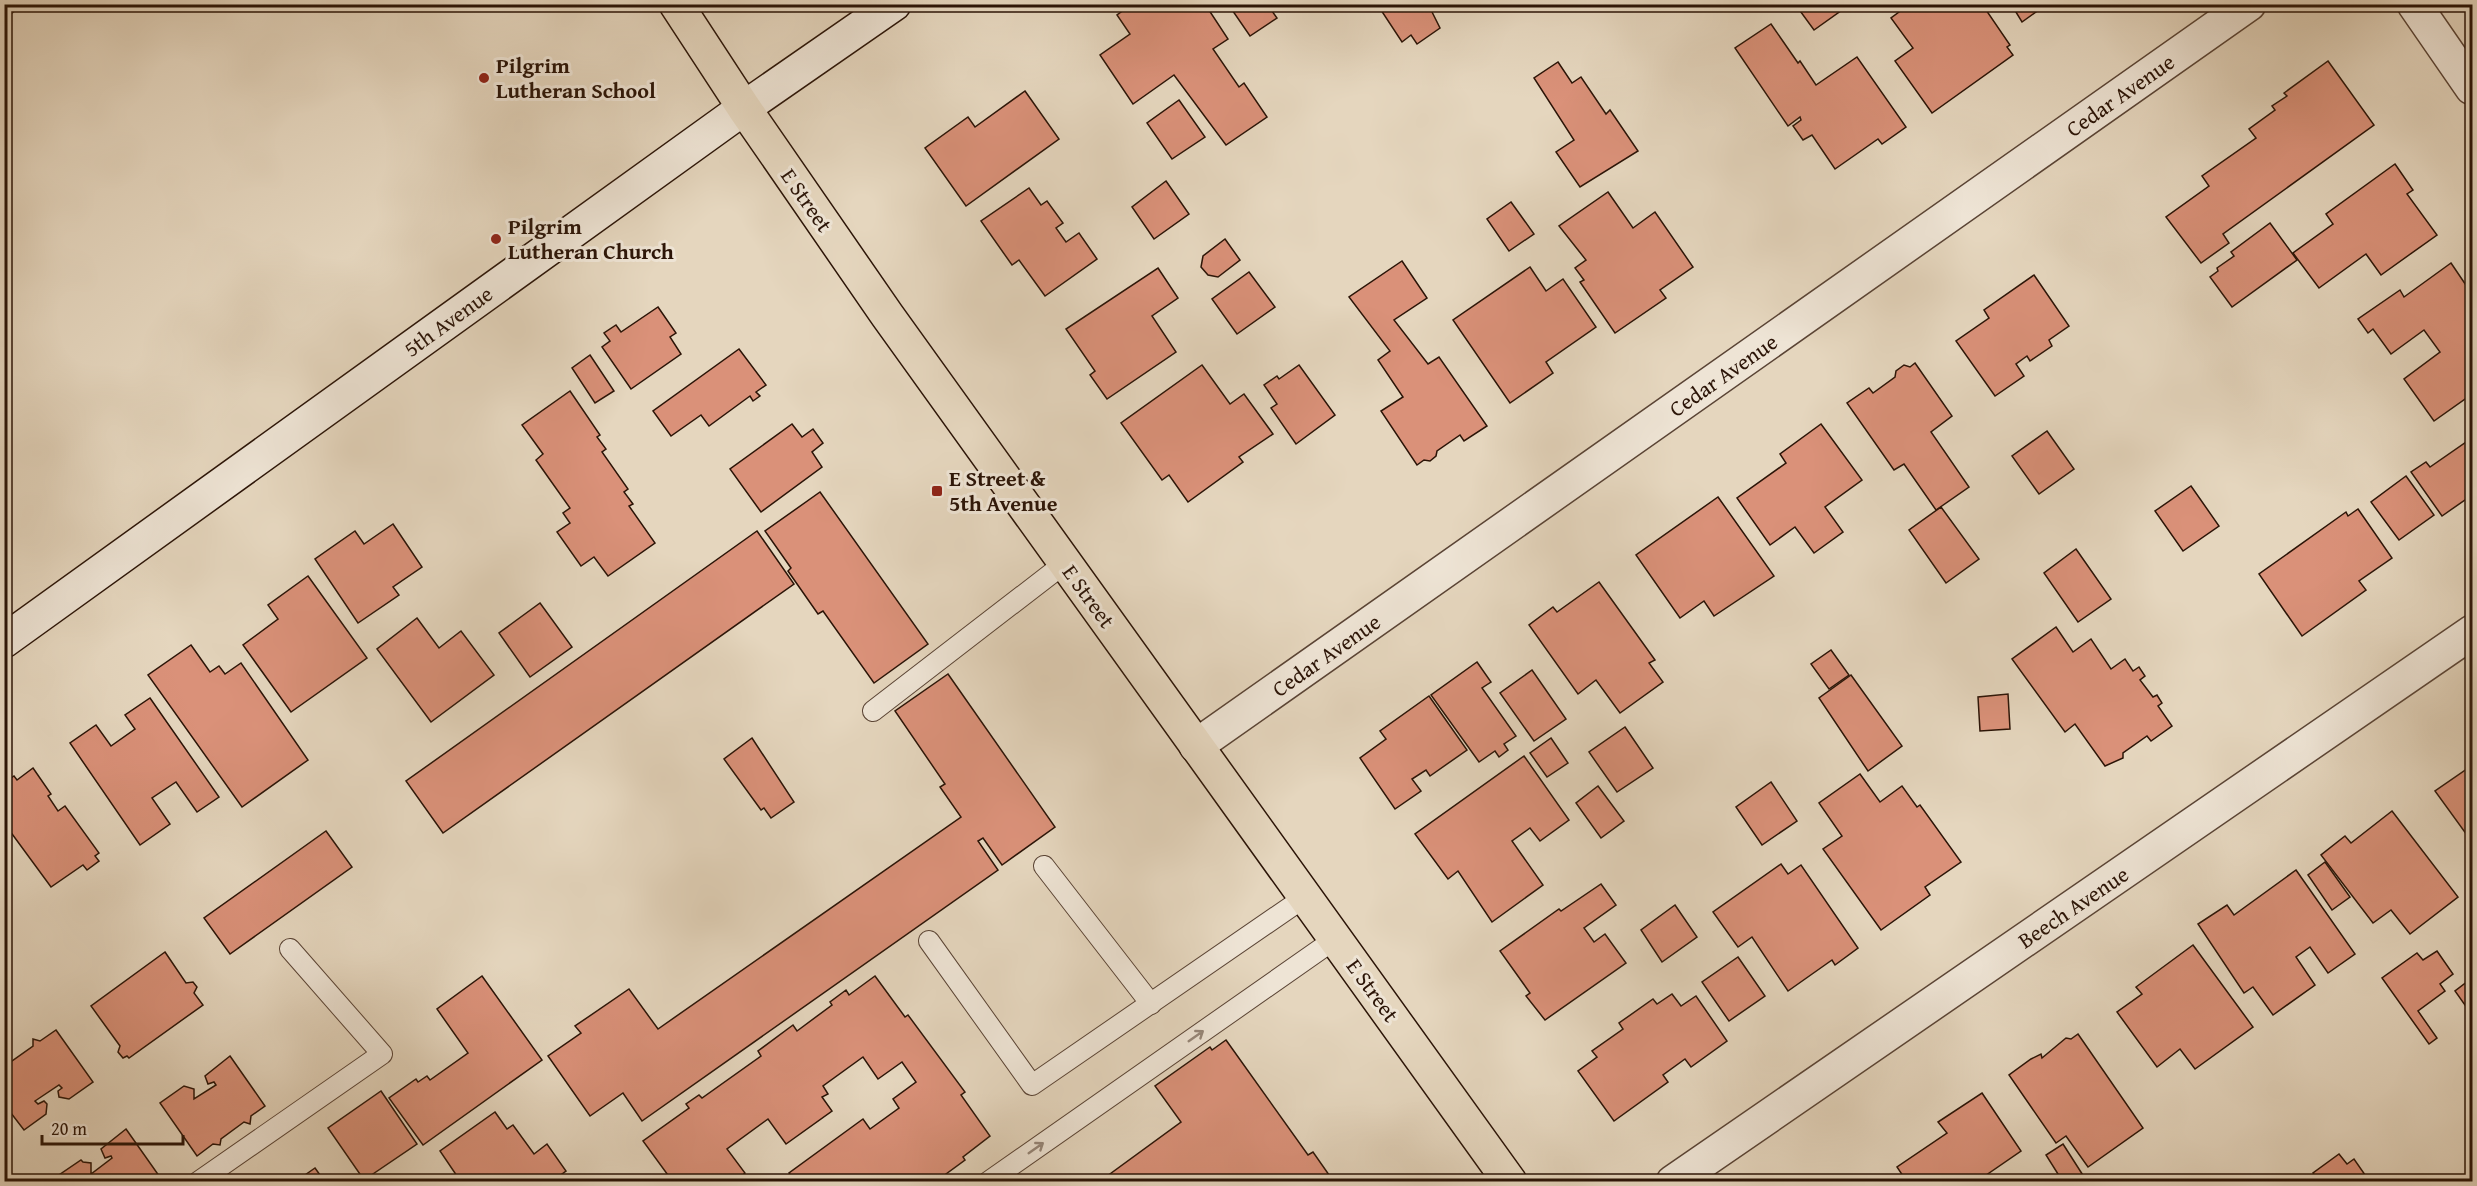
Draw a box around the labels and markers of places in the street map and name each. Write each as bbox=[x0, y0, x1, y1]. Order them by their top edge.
place label: Pilgrim Lutheran School bbox=[496, 49, 656, 106]
marker: Pilgrim Lutheran School bbox=[477, 71, 491, 85]
place label: Pilgrim Lutheran Church bbox=[508, 210, 674, 267]
marker: Pilgrim Lutheran Church bbox=[489, 232, 503, 246]
place label: E Street & 5th Avenue bbox=[949, 462, 1058, 519]
marker: E Street & 5th Avenue bbox=[930, 484, 944, 498]

